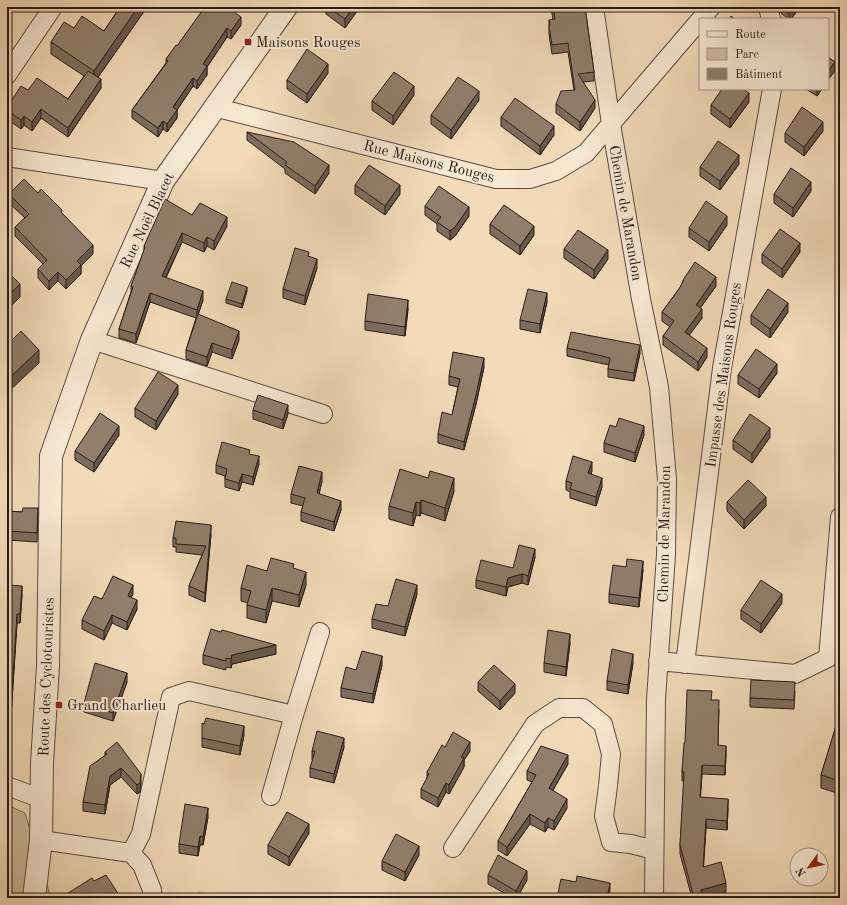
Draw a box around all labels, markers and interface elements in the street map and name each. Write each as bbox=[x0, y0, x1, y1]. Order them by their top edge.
legend bbox=[699, 18, 829, 90]
text: Route bbox=[735, 29, 766, 41]
place label: Maisons Rouges bbox=[256, 36, 361, 51]
marker: Maisons Rouges bbox=[243, 37, 253, 47]
text: Parc bbox=[735, 49, 759, 61]
text: Bâtiment bbox=[735, 69, 782, 81]
street label: Rue Maisons Rouges bbox=[362, 139, 496, 186]
street label: Chemin de Marandon bbox=[605, 144, 644, 282]
street label: Rue Noël Blacet bbox=[119, 170, 178, 271]
street label: Impasse des Maisons Rouges bbox=[704, 282, 745, 469]
street label: Chemin de Marandon bbox=[657, 465, 674, 603]
street label: Route des Cyclotouristes bbox=[37, 597, 58, 757]
place label: Grand Charlieu bbox=[67, 699, 166, 714]
marker: Grand Charlieu bbox=[54, 700, 64, 710]
north arrow bbox=[789, 847, 829, 887]
text: N bbox=[795, 865, 809, 878]

